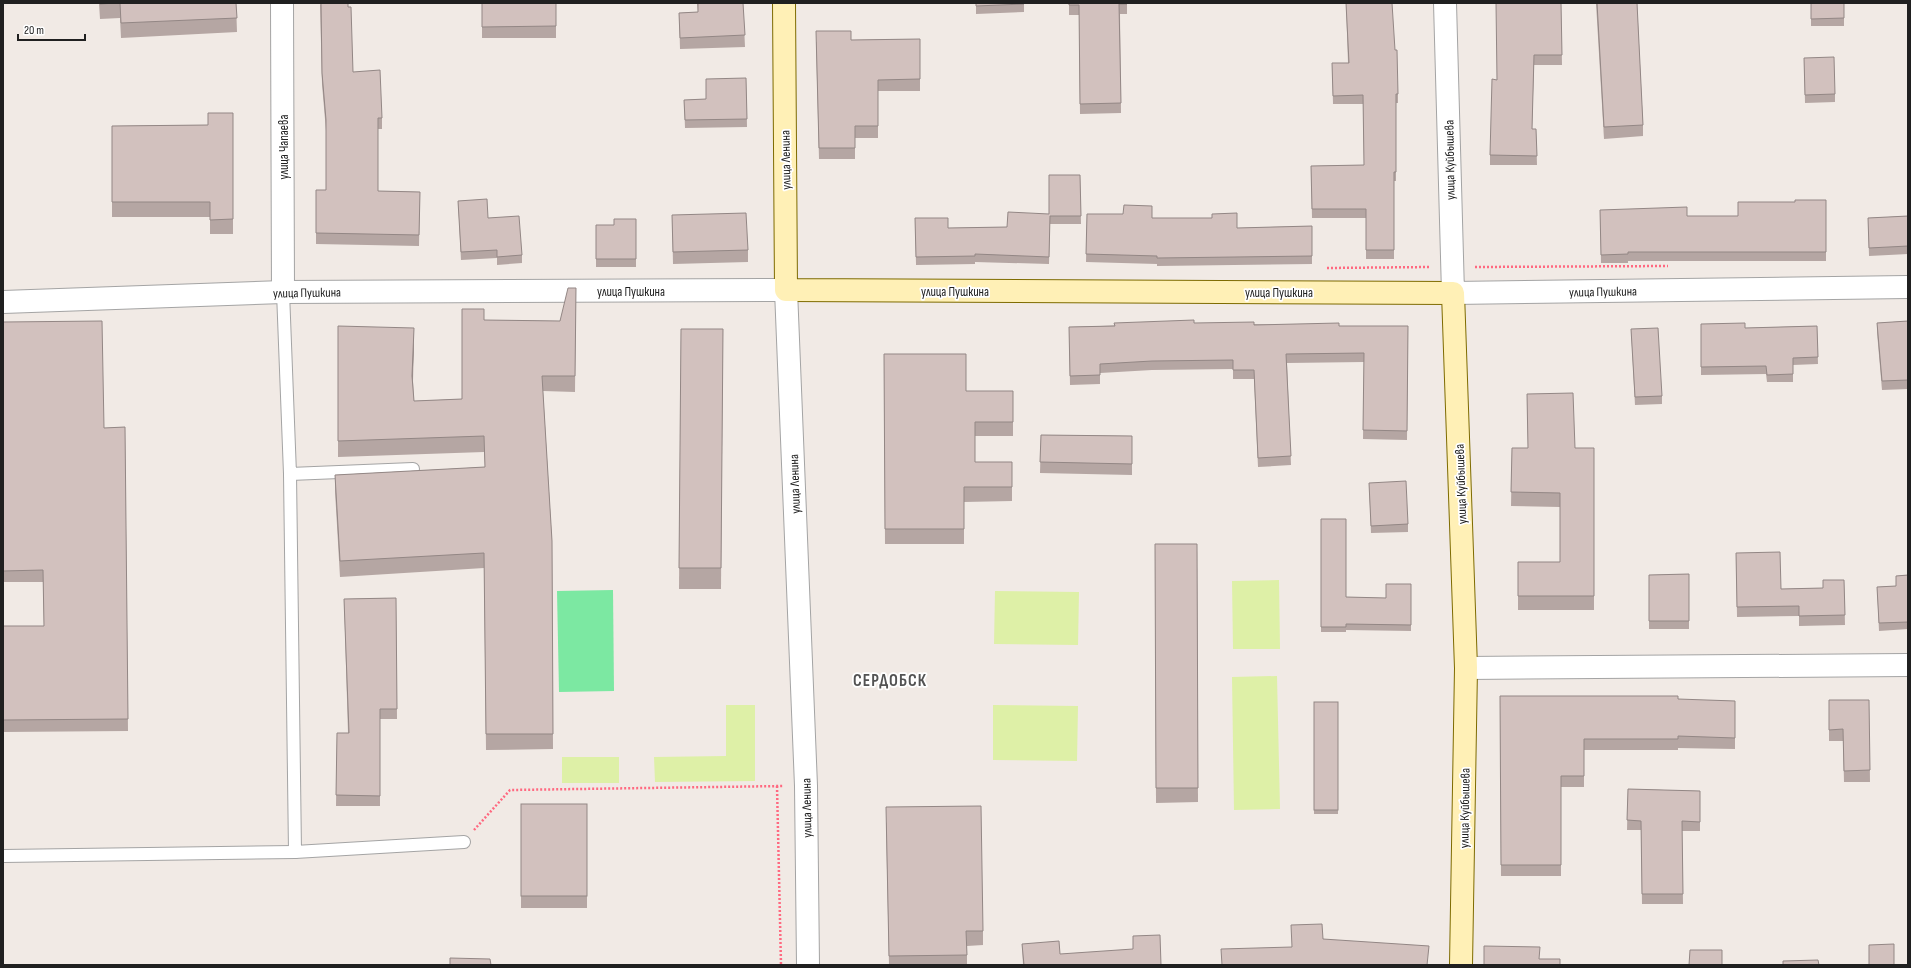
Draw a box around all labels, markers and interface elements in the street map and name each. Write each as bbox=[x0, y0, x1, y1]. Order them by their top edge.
scale bar bbox=[18, 16, 85, 42]
text: 20 m bbox=[24, 23, 44, 38]
street label: улица Чапаева bbox=[276, 115, 292, 179]
street label: улица Куйбышева bbox=[1441, 120, 1459, 200]
street label: улица Ленина bbox=[777, 130, 795, 190]
street label: улица Пушкина bbox=[1569, 283, 1637, 301]
street label: улица Пушкина bbox=[273, 284, 341, 302]
street label: улица Пушкина bbox=[597, 284, 665, 300]
street label: улица Пушкина bbox=[921, 284, 989, 300]
street label: улица Пушкина bbox=[1245, 285, 1313, 301]
street label: улица Куйбышева bbox=[1452, 444, 1470, 524]
street label: улица Ленина bbox=[786, 454, 804, 514]
district label: СЕРДОБСК bbox=[853, 671, 927, 691]
street label: улица Куйбышева bbox=[1456, 768, 1474, 848]
street label: улица Ленина bbox=[798, 778, 816, 838]

